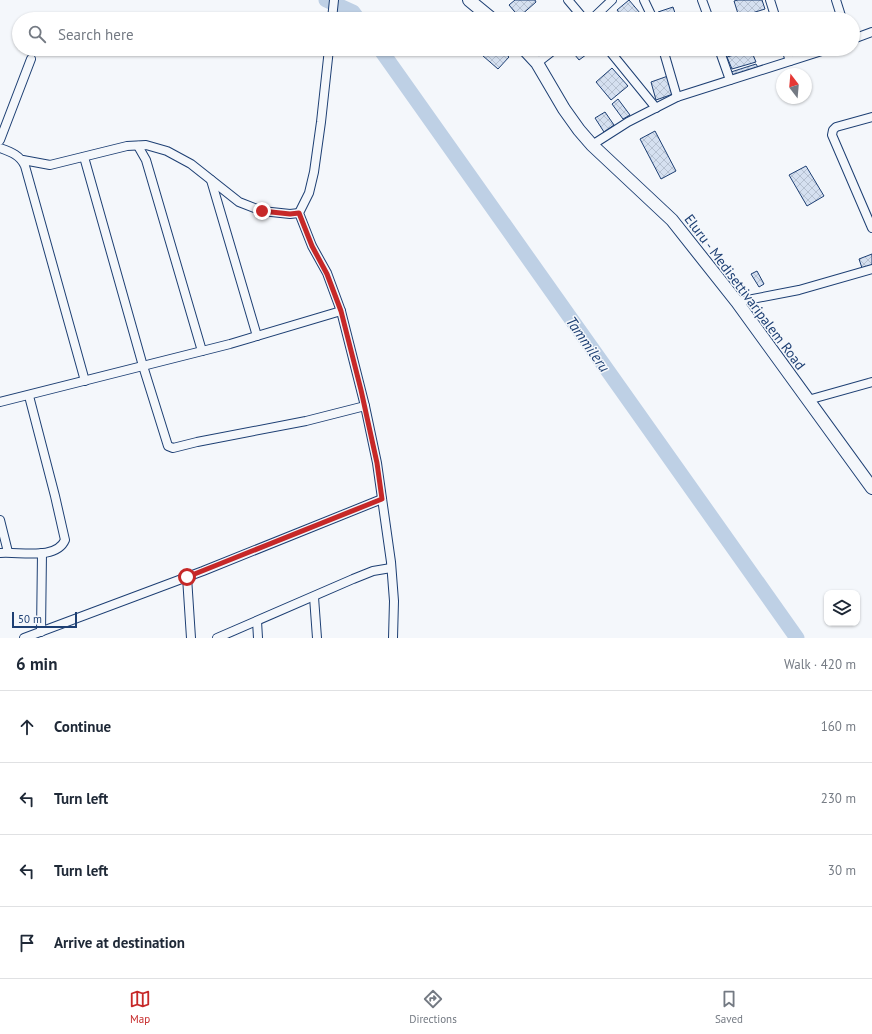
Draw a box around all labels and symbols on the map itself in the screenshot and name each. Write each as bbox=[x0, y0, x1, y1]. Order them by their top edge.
north arrow bbox=[776, 68, 812, 104]
route end bbox=[253, 202, 271, 220]
street label: Eluru - Medisettivaripalem Road bbox=[681, 211, 809, 373]
water label: Tammileru bbox=[562, 312, 614, 376]
route start bbox=[178, 568, 196, 586]
scale bar bbox=[12, 610, 77, 629]

